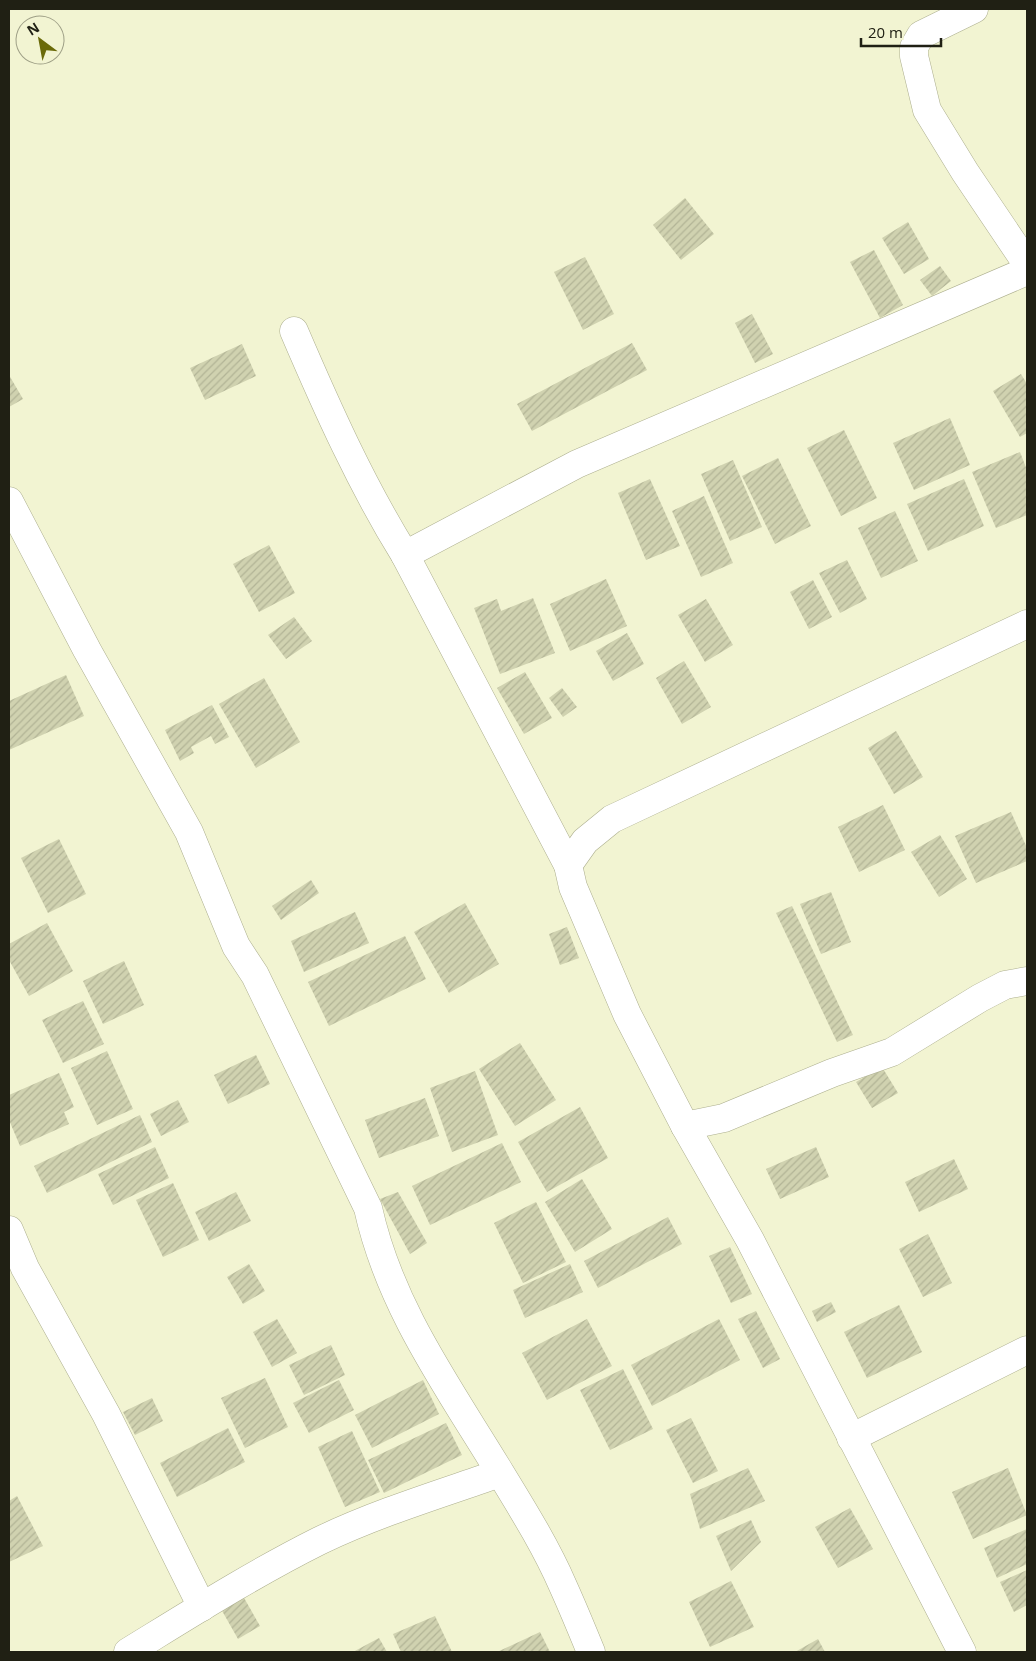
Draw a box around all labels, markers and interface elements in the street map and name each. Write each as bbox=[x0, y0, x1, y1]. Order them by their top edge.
north arrow bbox=[15, 15, 65, 65]
scale bar bbox=[861, 15, 941, 47]
text: N bbox=[23, 17, 43, 40]
text: 20 m bbox=[868, 22, 903, 42]

